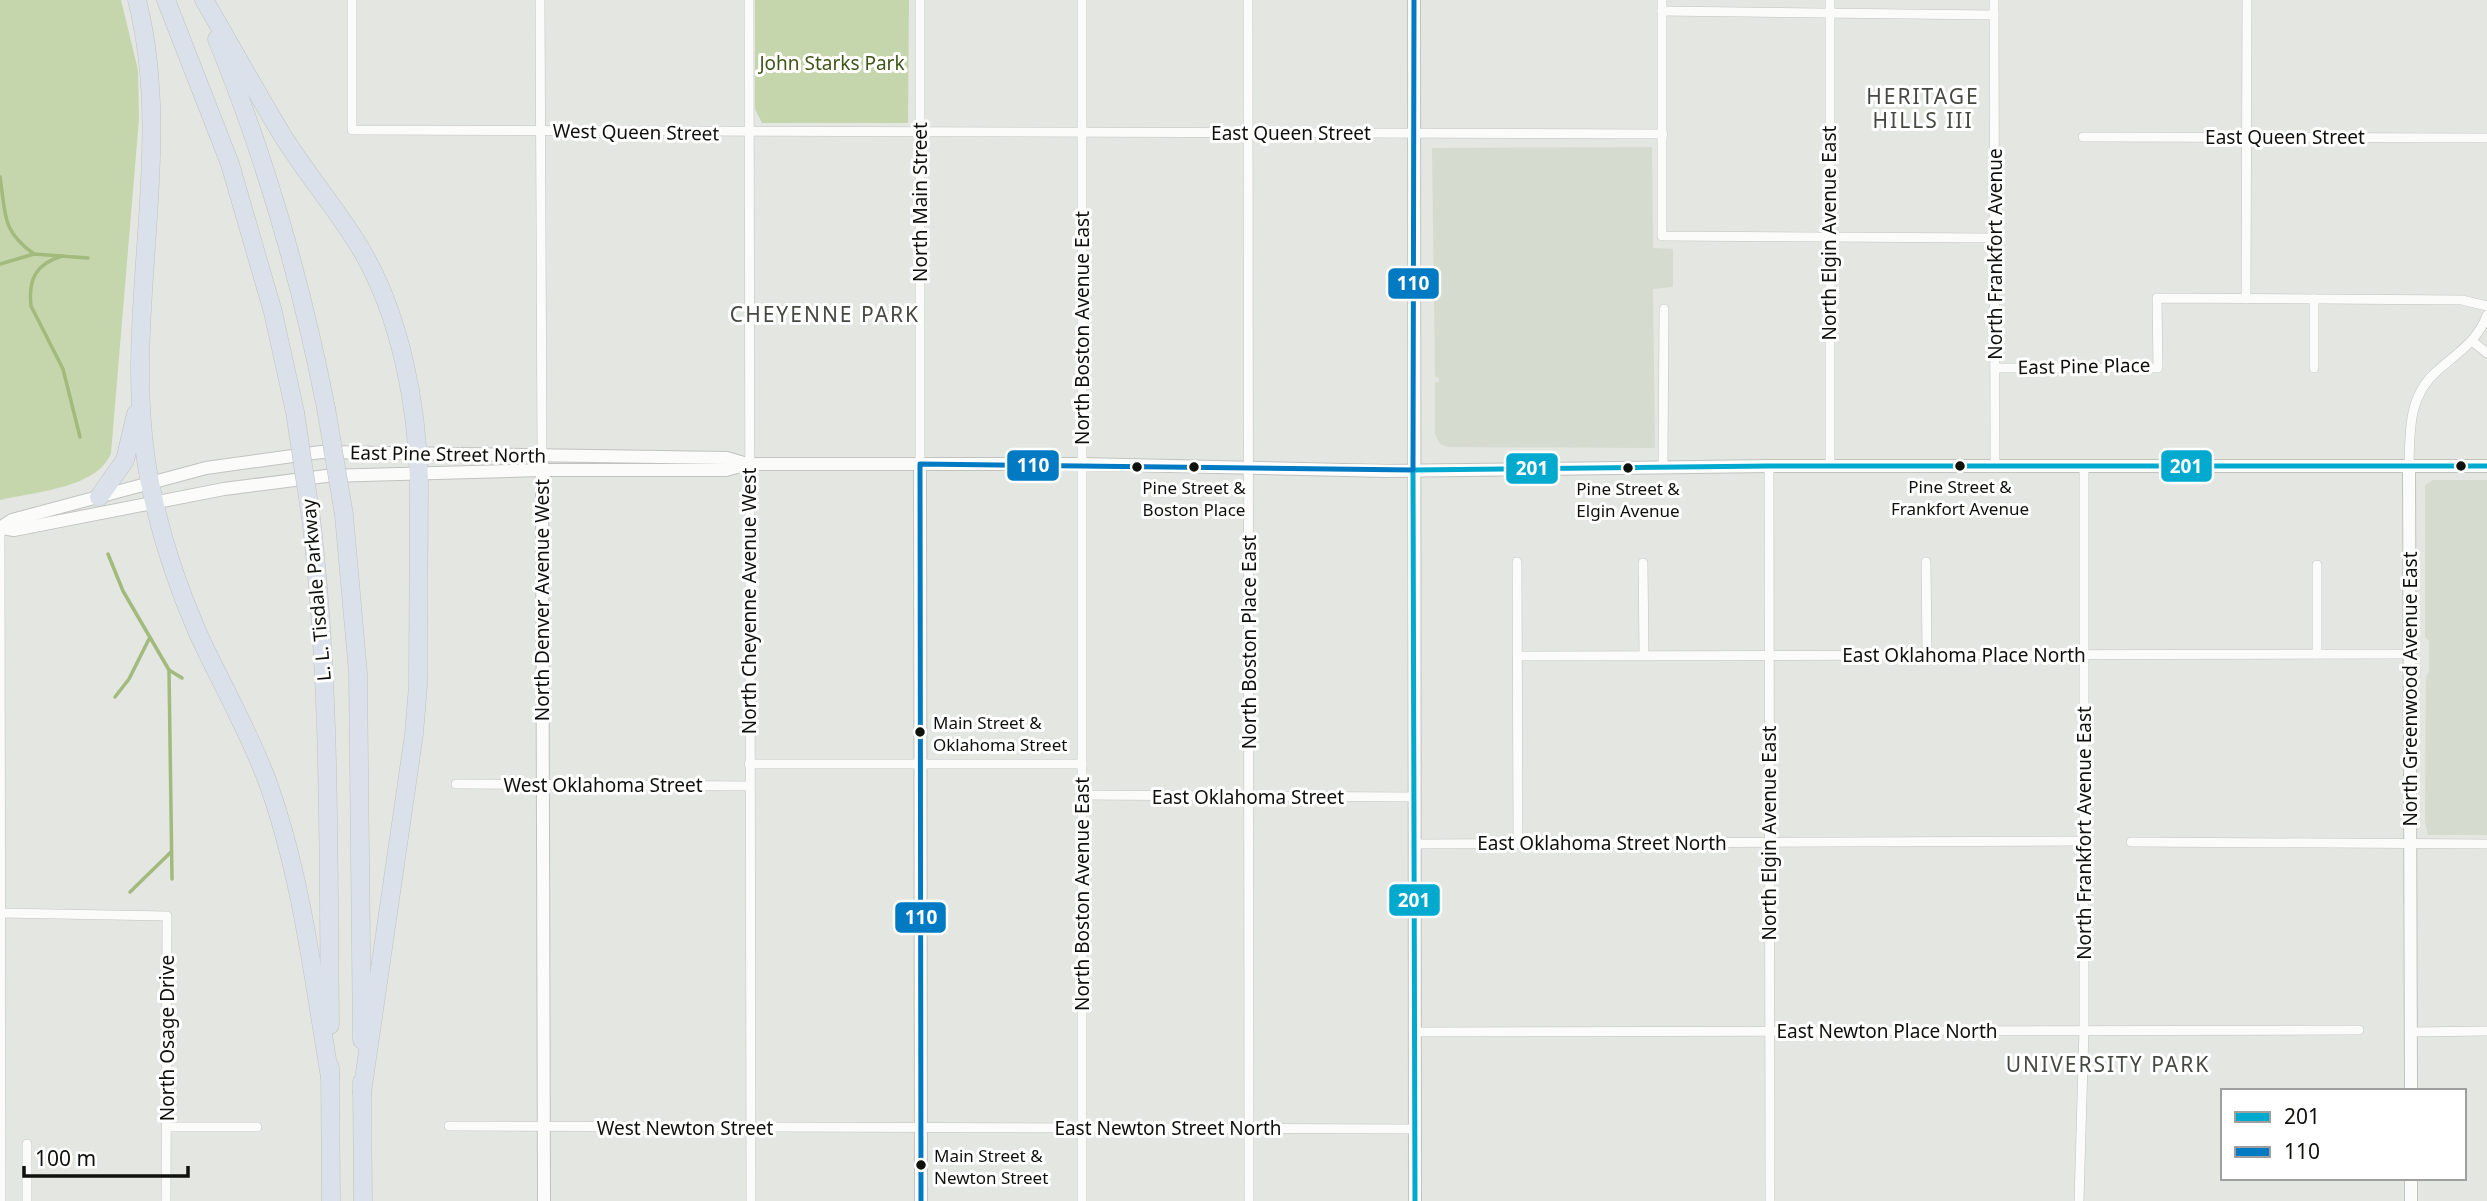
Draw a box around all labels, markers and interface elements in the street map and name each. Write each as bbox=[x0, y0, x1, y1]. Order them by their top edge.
park label: John Starks Park bbox=[757, 50, 905, 76]
district label: HERITAGE HILLS III bbox=[1866, 82, 1980, 134]
street label: West Queen Street bbox=[552, 118, 720, 146]
street label: East Queen Street bbox=[1211, 120, 1371, 146]
street label: North Main Street bbox=[907, 122, 933, 282]
street label: East Queen Street bbox=[2205, 124, 2365, 150]
street label: North Elgin Avenue East bbox=[1816, 125, 1842, 340]
street label: North Frankfort Avenue bbox=[1982, 148, 2008, 360]
street label: North Boston Avenue East bbox=[1069, 211, 1095, 445]
line badge: 110 bbox=[1387, 267, 1440, 300]
text: 110 bbox=[1397, 270, 1429, 296]
district label: CHEYENNE PARK bbox=[730, 300, 920, 328]
street label: East Pine Place bbox=[2017, 352, 2151, 380]
street label: East Pine Street North bbox=[350, 439, 546, 469]
line badge: 110 bbox=[1006, 449, 1060, 482]
line badge: 201 bbox=[2160, 449, 2213, 483]
text: 110 bbox=[1017, 452, 1049, 478]
line badge: 201 bbox=[1505, 452, 1559, 485]
text: 201 bbox=[2170, 453, 2202, 479]
text: 201 bbox=[1516, 455, 1548, 481]
marker: Pine Street & Frankfort Avenue bbox=[1953, 459, 1967, 473]
unlabelled marker bbox=[2454, 459, 2468, 473]
unlabelled marker bbox=[1130, 460, 1144, 474]
marker: Pine Street & Boston Place bbox=[1187, 460, 1201, 474]
marker: Pine Street & Elgin Avenue bbox=[1621, 461, 1635, 475]
street label: North Cheyenne Avenue West bbox=[736, 468, 762, 734]
place label: Pine Street & Frankfort Avenue bbox=[1891, 475, 2029, 520]
place label: Pine Street & Boston Place bbox=[1142, 476, 1246, 521]
place label: Pine Street & Elgin Avenue bbox=[1576, 477, 1680, 522]
street label: North Denver Avenue West bbox=[529, 479, 555, 721]
street label: L. L. Tisdale Parkway bbox=[295, 497, 337, 682]
street label: North Boston Place East bbox=[1236, 535, 1262, 749]
street label: North Greenwood Avenue East bbox=[2397, 551, 2423, 827]
street label: East Oklahoma Place North bbox=[1842, 642, 2086, 668]
street label: North Frankfort Avenue East bbox=[2071, 706, 2097, 960]
place label: Main Street & Oklahoma Street bbox=[933, 711, 1067, 756]
marker: Main Street & Oklahoma Street bbox=[913, 725, 927, 739]
street label: North Elgin Avenue East bbox=[1756, 725, 1782, 940]
street label: West Oklahoma Street bbox=[503, 772, 703, 798]
street label: North Boston Avenue East bbox=[1069, 777, 1095, 1011]
street label: East Oklahoma Street bbox=[1152, 784, 1344, 810]
street label: East Oklahoma Street North bbox=[1477, 830, 1727, 856]
line badge: 201 bbox=[1388, 883, 1441, 917]
text: 201 bbox=[1398, 887, 1430, 913]
line badge: 110 bbox=[894, 901, 947, 934]
text: 110 bbox=[905, 904, 937, 930]
street label: North Osage Drive bbox=[154, 955, 180, 1121]
street label: East Newton Place North bbox=[1776, 1018, 1998, 1044]
district label: UNIVERSITY PARK bbox=[2006, 1050, 2210, 1078]
legend bbox=[2221, 1089, 2466, 1180]
text: 201 bbox=[2284, 1102, 2320, 1130]
street label: West Newton Street bbox=[597, 1115, 773, 1141]
street label: East Newton Street North bbox=[1054, 1115, 1282, 1141]
scale bar bbox=[24, 1134, 189, 1178]
text: 110 bbox=[2284, 1137, 2320, 1165]
text: 100 m bbox=[35, 1144, 96, 1172]
place label: Main Street & Newton Street bbox=[934, 1144, 1048, 1189]
marker: Main Street & Newton Street bbox=[914, 1158, 928, 1172]

